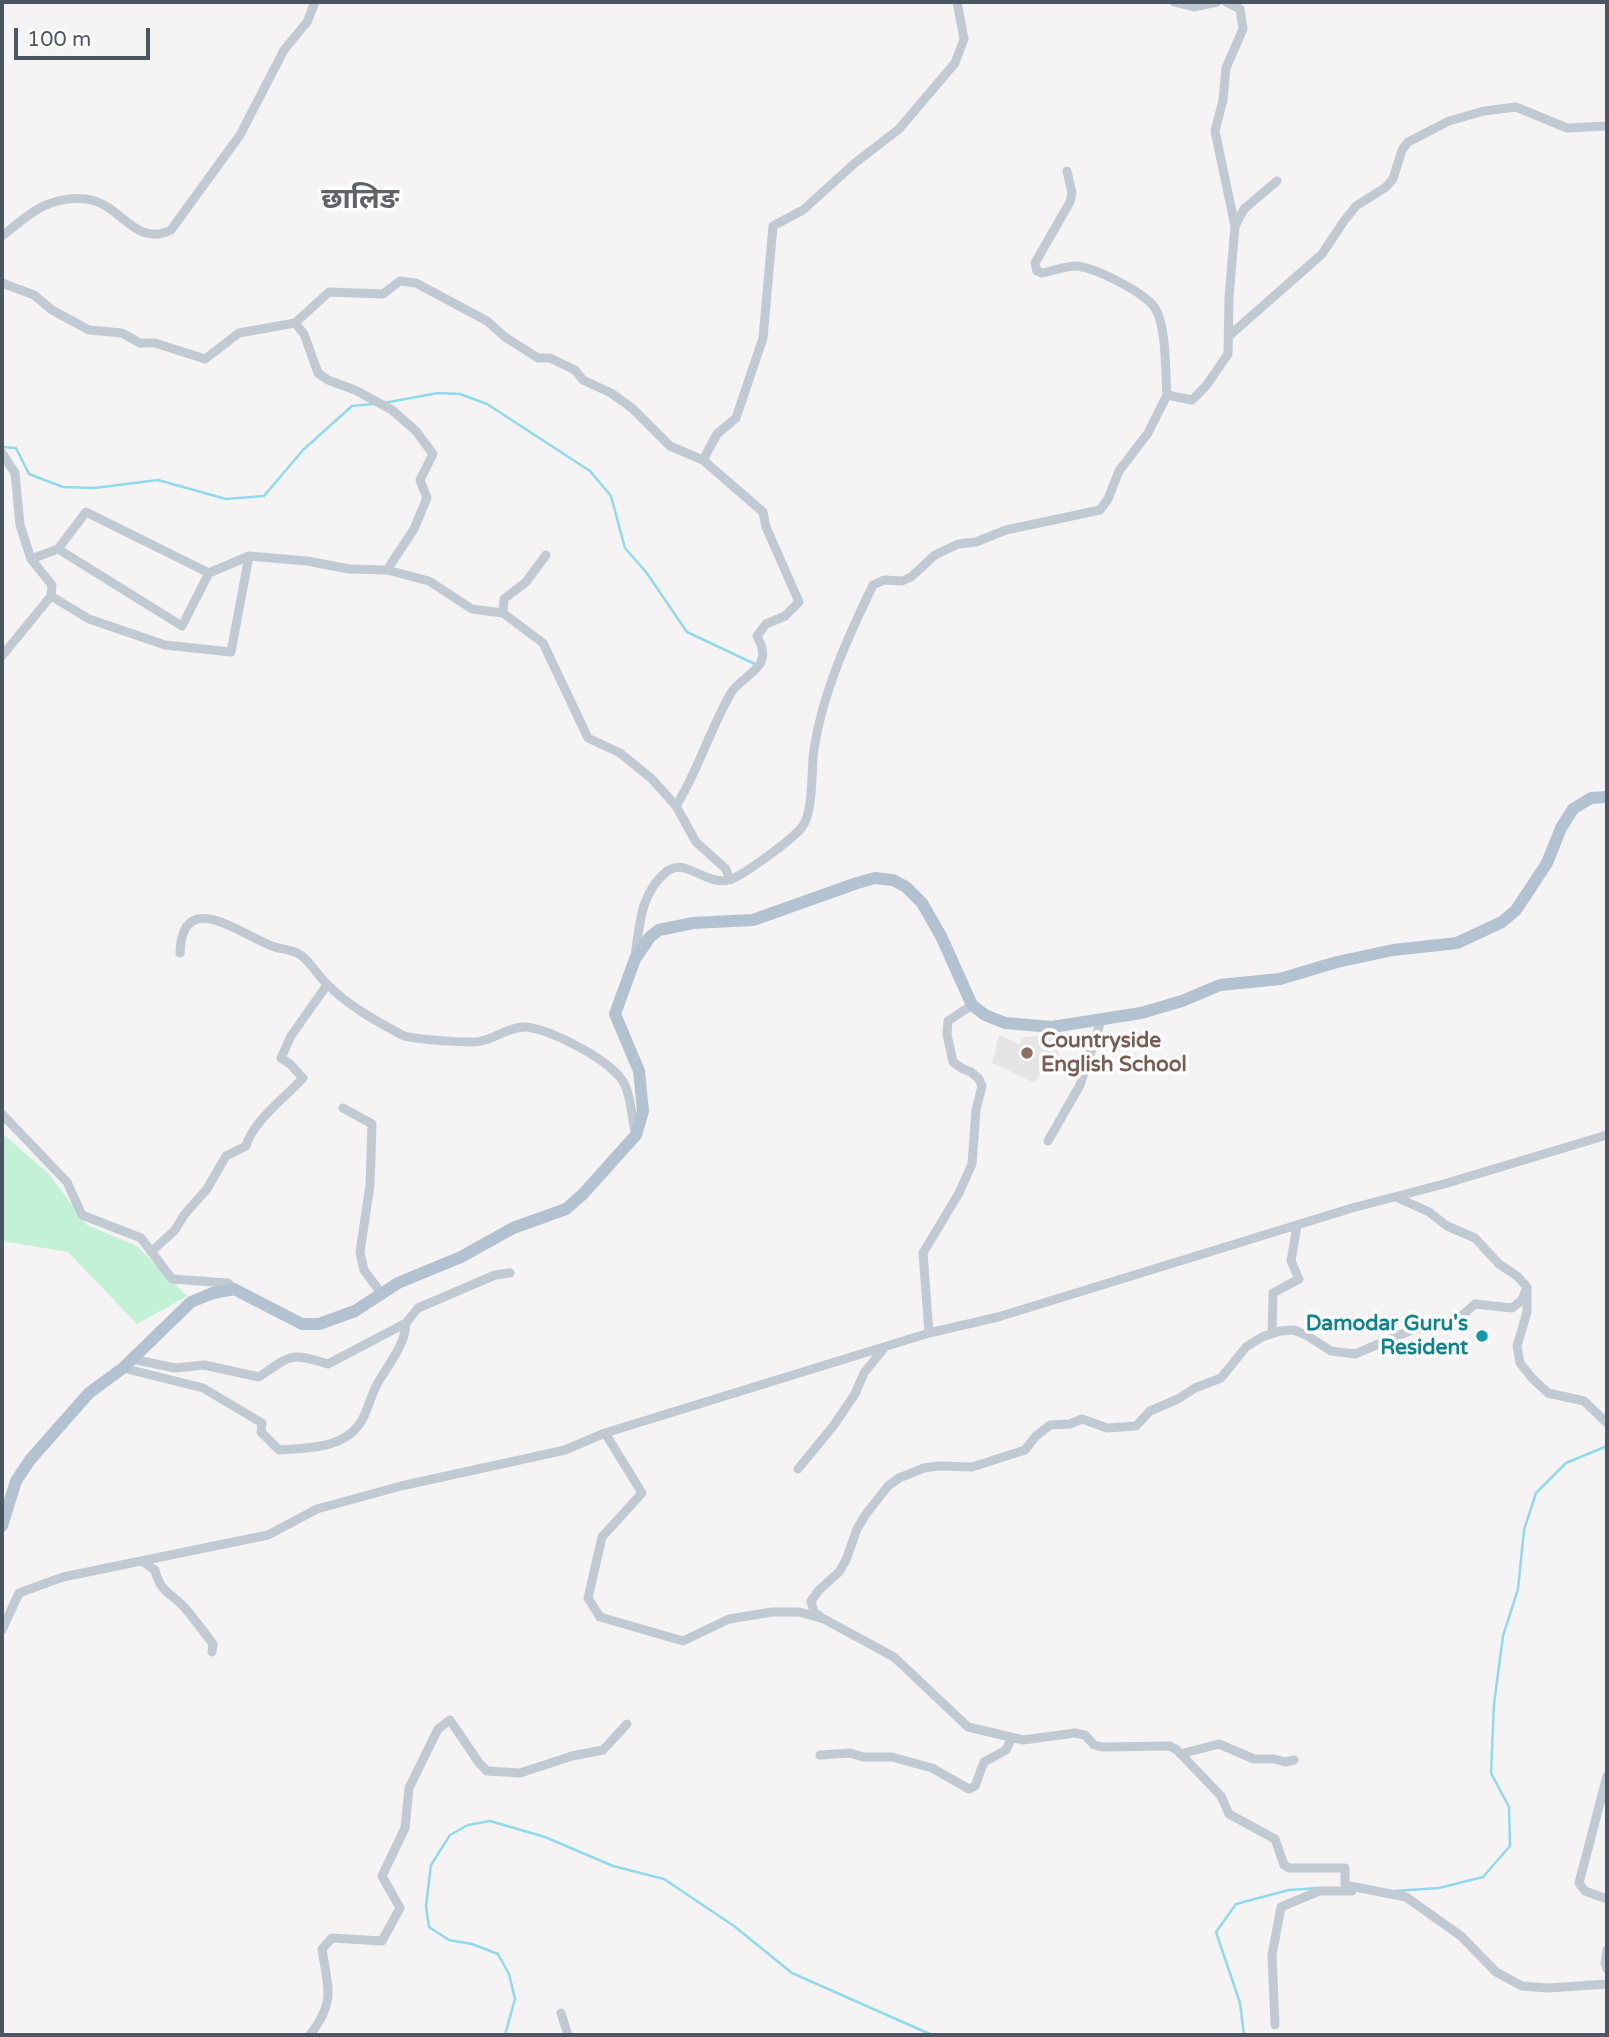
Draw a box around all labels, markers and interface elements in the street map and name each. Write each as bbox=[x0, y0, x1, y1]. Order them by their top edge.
scale bar bbox=[18, 14, 154, 58]
text: 100 m bbox=[27, 27, 91, 52]
district label: छालिङ bbox=[321, 184, 399, 218]
place label: Countryside English School bbox=[1041, 1028, 1187, 1078]
marker: Countryside English School bbox=[1019, 1045, 1035, 1061]
place label: Damodar Guru's Resident bbox=[1306, 1311, 1468, 1361]
marker: Damodar Guru's Resident bbox=[1474, 1328, 1490, 1344]

